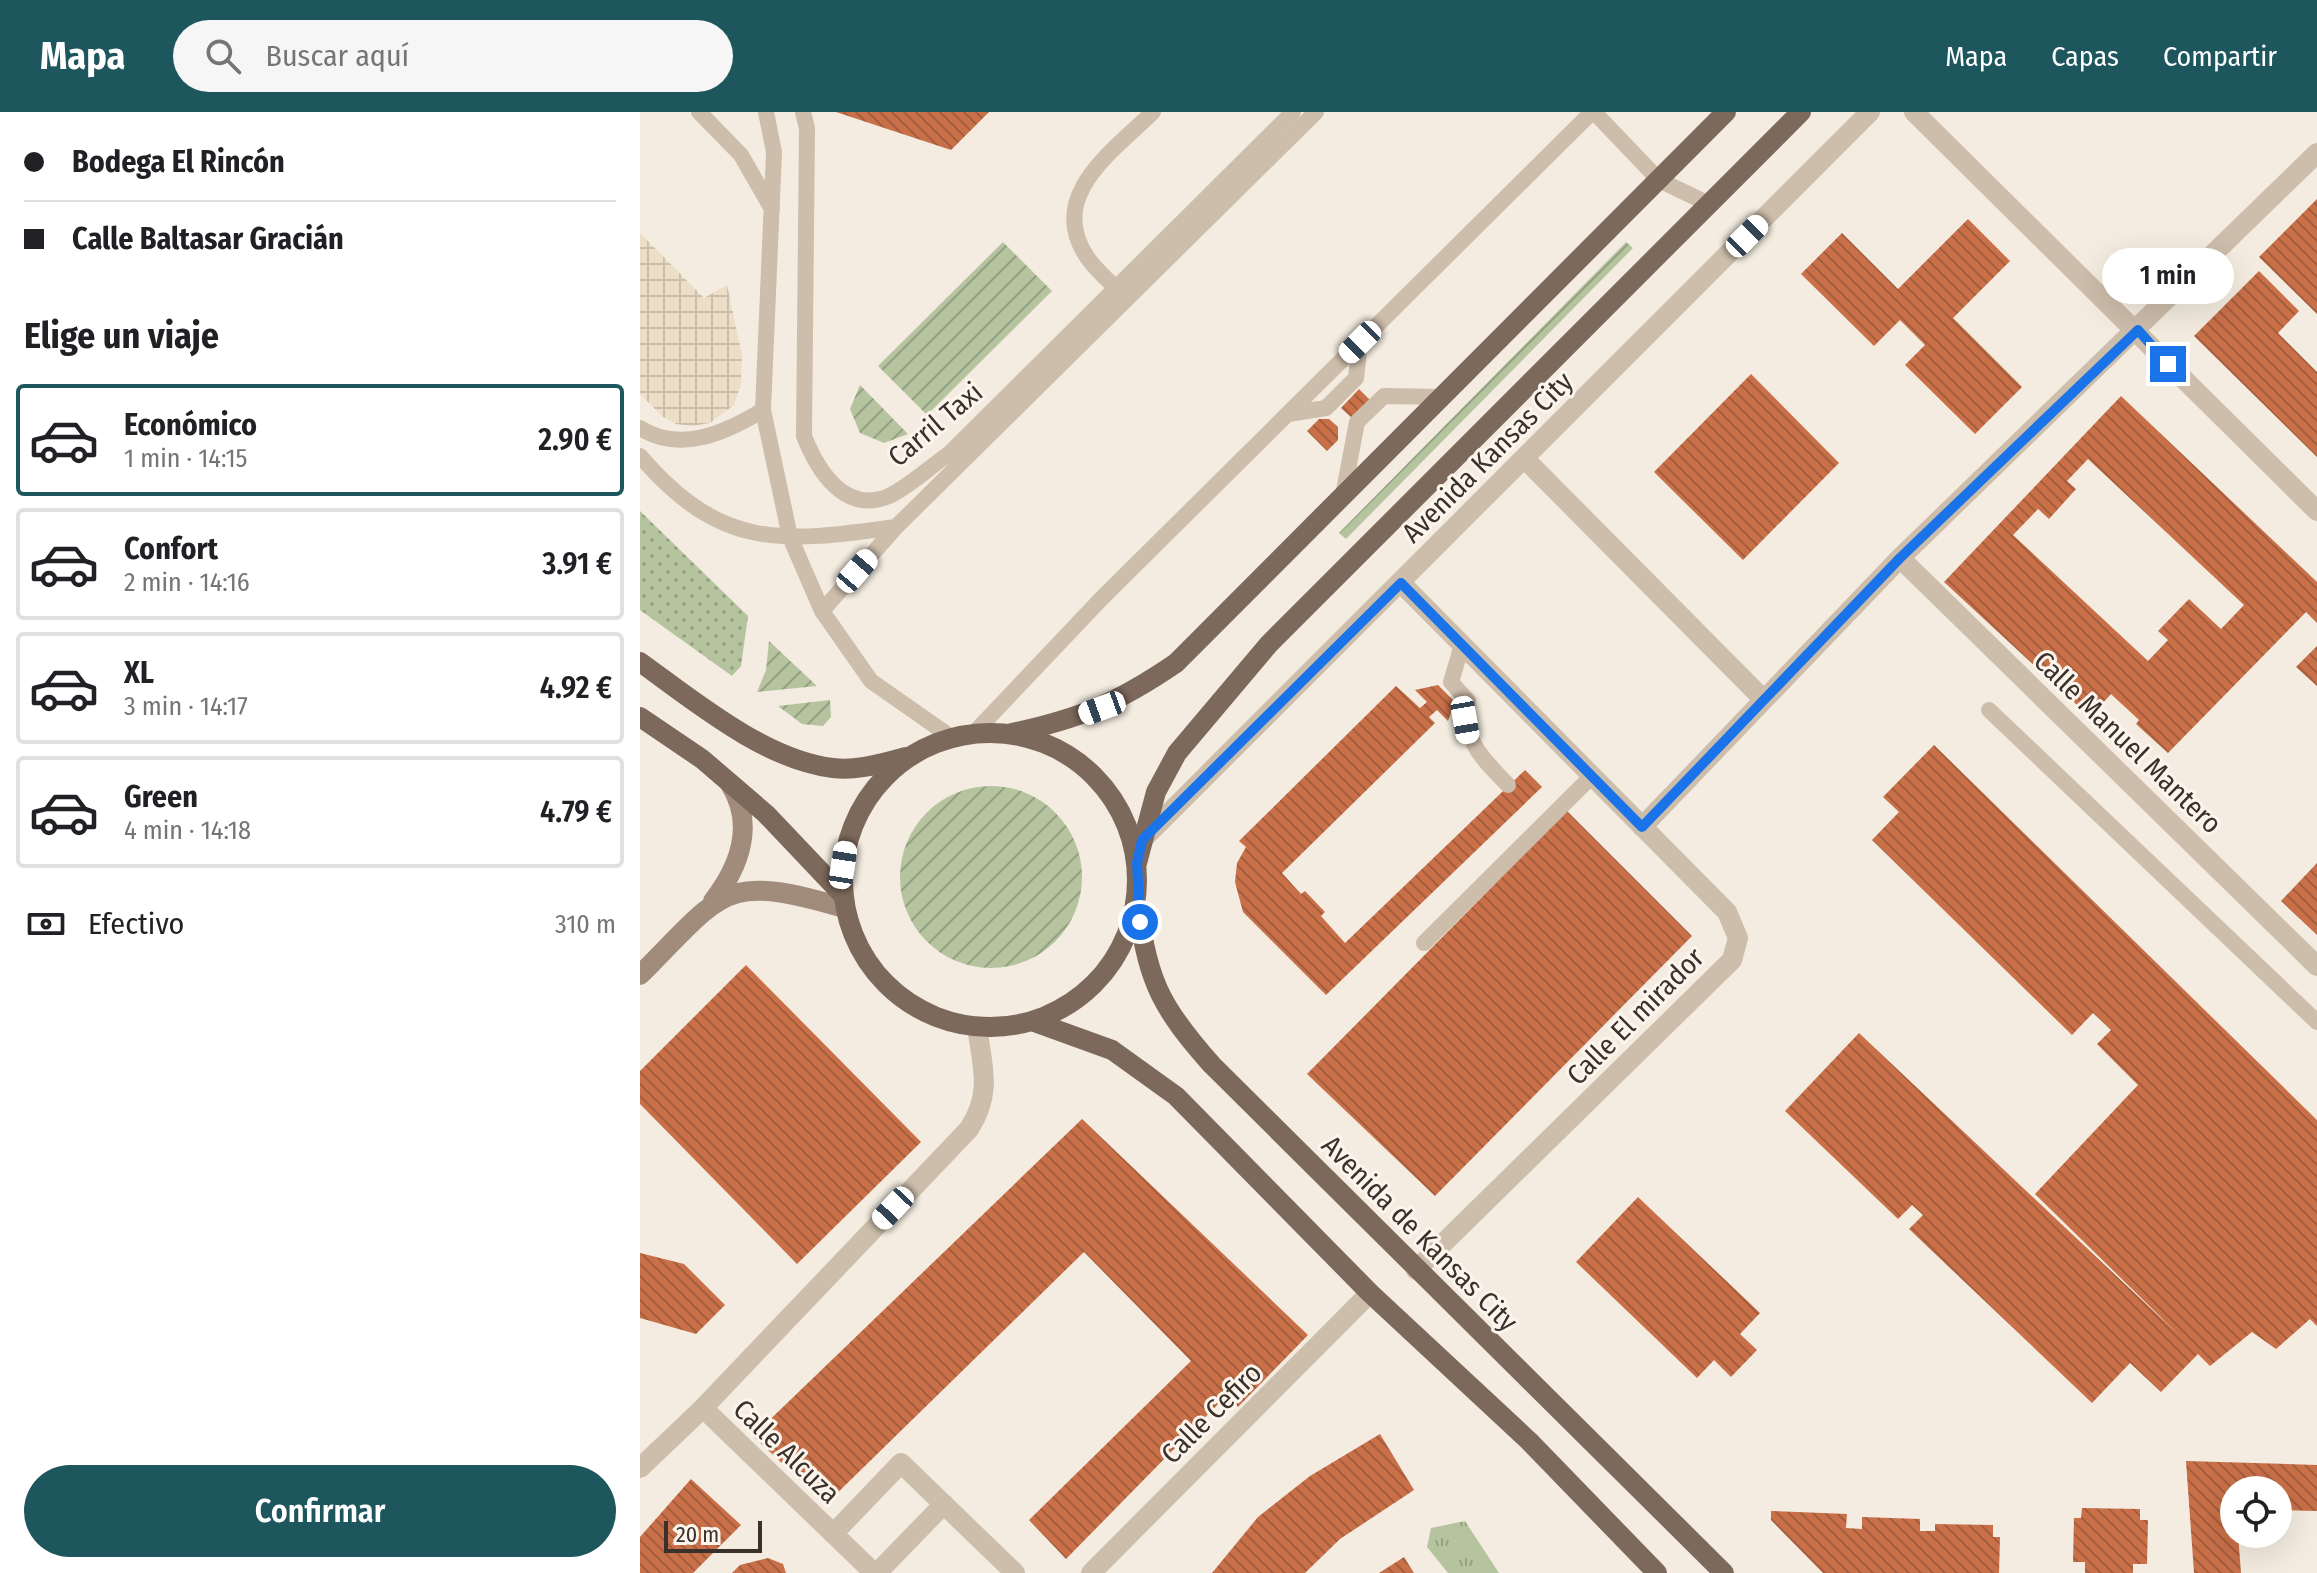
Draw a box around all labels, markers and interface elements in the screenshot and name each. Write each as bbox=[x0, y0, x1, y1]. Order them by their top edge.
search box bbox=[173, 20, 733, 92]
text: Mapa bbox=[40, 33, 125, 79]
icon: search bbox=[201, 34, 245, 78]
text: Buscar aquí bbox=[265, 38, 409, 74]
text: Mapa bbox=[1945, 40, 2007, 73]
text: Capas bbox=[2051, 40, 2119, 73]
text: Compartir bbox=[2163, 40, 2277, 73]
text: Bodega El Rincón bbox=[72, 144, 285, 180]
car bbox=[1722, 211, 1772, 261]
text: Calle Baltasar Gracián bbox=[72, 221, 344, 257]
callout: 1 min bbox=[2102, 248, 2234, 304]
text: 1 min bbox=[2140, 260, 2196, 291]
text: Elige un viaje bbox=[24, 314, 219, 358]
car bbox=[1335, 317, 1385, 367]
route end bbox=[2150, 346, 2186, 382]
street label: Avenida Kansas City bbox=[1395, 365, 1580, 550]
street label: Carril Taxi bbox=[881, 375, 989, 473]
icon: car bbox=[28, 404, 100, 476]
text: Económico bbox=[124, 407, 257, 443]
text: 2.90 € bbox=[538, 422, 612, 458]
text: 1 min · 14:15 bbox=[124, 443, 247, 474]
icon: car bbox=[28, 528, 100, 600]
text: Confort bbox=[124, 531, 218, 567]
car bbox=[832, 545, 882, 597]
text: 3.91 € bbox=[542, 546, 612, 582]
text: 2 min · 14:16 bbox=[124, 567, 250, 598]
street label: Calle Manuel Mantero bbox=[2027, 644, 2228, 840]
icon: car bbox=[28, 652, 100, 724]
text: XL bbox=[124, 655, 154, 691]
text: 4.92 € bbox=[540, 670, 612, 706]
car bbox=[1075, 689, 1129, 727]
text: 3 min · 14:17 bbox=[124, 691, 248, 722]
car bbox=[1449, 694, 1481, 746]
icon: car bbox=[28, 776, 100, 848]
text: Green bbox=[124, 779, 198, 815]
text: 4.79 € bbox=[540, 794, 612, 830]
text: 4 min · 14:18 bbox=[124, 815, 251, 846]
car bbox=[827, 839, 859, 891]
icon: cash bbox=[24, 902, 68, 946]
route start bbox=[1122, 904, 1158, 940]
text: Efectivo bbox=[88, 906, 184, 942]
text: 310 m bbox=[555, 909, 616, 940]
street label: Calle El mirador bbox=[1560, 941, 1711, 1092]
street label: Avenida de Kansas City bbox=[1315, 1129, 1525, 1338]
car bbox=[868, 1182, 918, 1234]
street label: Calle Cefiro bbox=[1154, 1356, 1268, 1470]
street label: Calle Alcuza bbox=[727, 1393, 847, 1510]
button: Confirmar bbox=[24, 1465, 616, 1557]
map controls bbox=[2220, 1476, 2292, 1548]
button: locate bbox=[2220, 1476, 2292, 1548]
scale bar bbox=[664, 1517, 762, 1553]
text: 20 m bbox=[676, 1521, 719, 1548]

